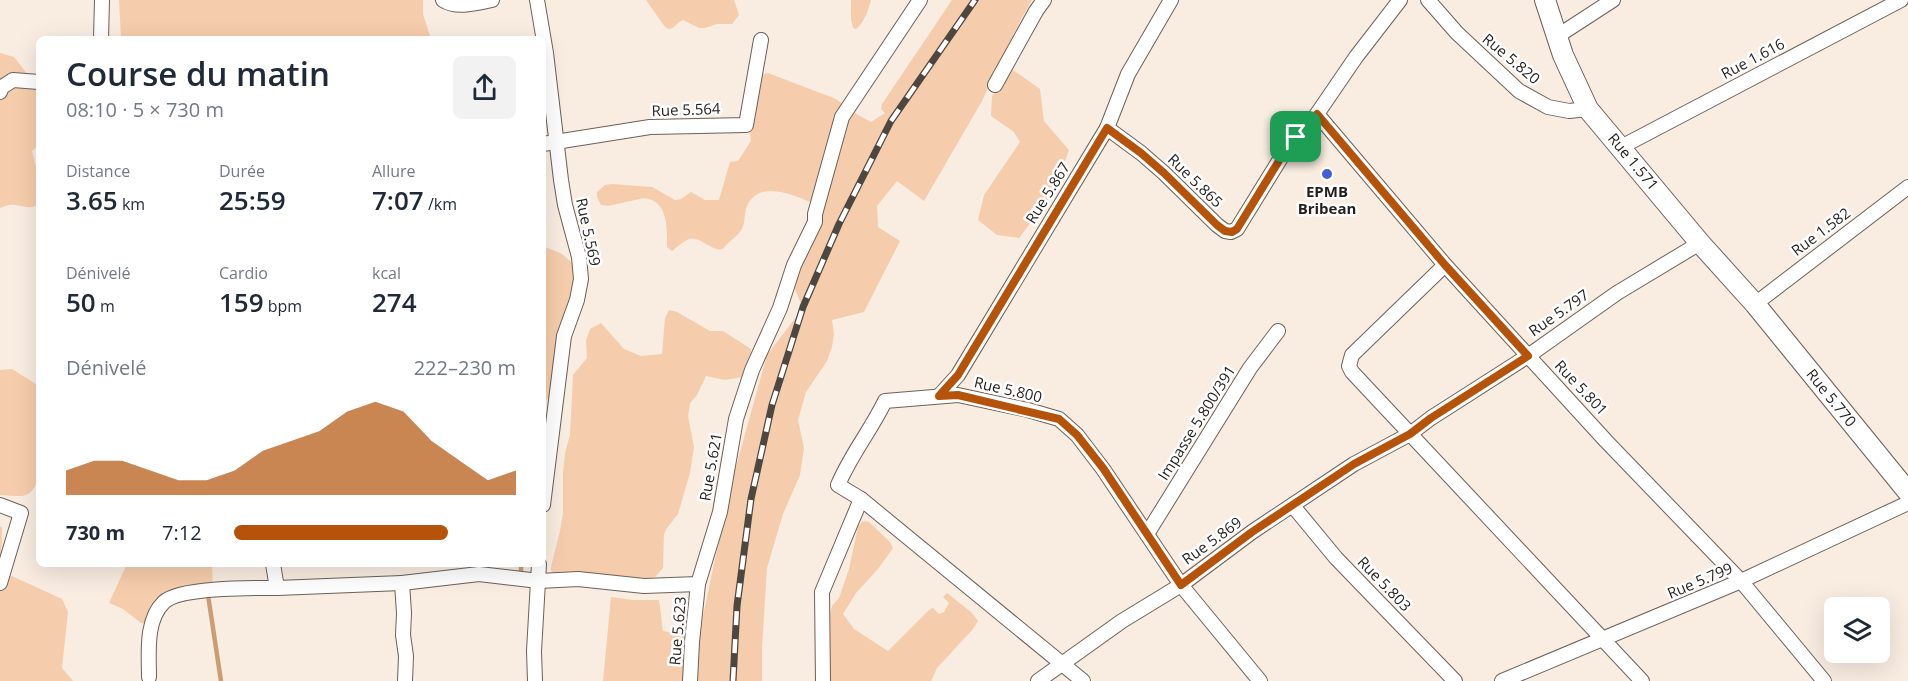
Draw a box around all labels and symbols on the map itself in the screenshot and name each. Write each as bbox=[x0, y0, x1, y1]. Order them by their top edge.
street label: Rue 5.820 bbox=[1479, 28, 1545, 88]
street label: Rue 1.616 bbox=[1717, 33, 1788, 83]
street label: Rue 5.564 bbox=[651, 98, 721, 120]
pin bbox=[1270, 111, 1321, 162]
street label: Rue 1.571 bbox=[1604, 128, 1664, 194]
street label: Rue 5.865 bbox=[1164, 149, 1227, 211]
street label: Rue 5.867 bbox=[1020, 158, 1074, 227]
marker: EPMB Bribean bbox=[1320, 167, 1334, 181]
place label: EPMB Bribean bbox=[1298, 181, 1356, 218]
street label: Rue 5.569 bbox=[572, 196, 606, 268]
street label: Rue 1.582 bbox=[1787, 202, 1854, 260]
street label: Rue 5.797 bbox=[1524, 284, 1592, 340]
street label: Rue 5.801 bbox=[1551, 355, 1613, 419]
street label: Impasse 5.800/391 bbox=[1153, 361, 1240, 484]
street label: Rue 5.770 bbox=[1802, 364, 1861, 430]
street label: Rue 5.800 bbox=[972, 372, 1044, 407]
street label: Rue 5.621 bbox=[694, 431, 726, 503]
street label: Rue 5.869 bbox=[1178, 512, 1245, 569]
street label: Rue 5.803 bbox=[1354, 552, 1416, 615]
street label: Rue 5.799 bbox=[1664, 557, 1735, 603]
street label: Rue 5.623 bbox=[664, 596, 690, 666]

